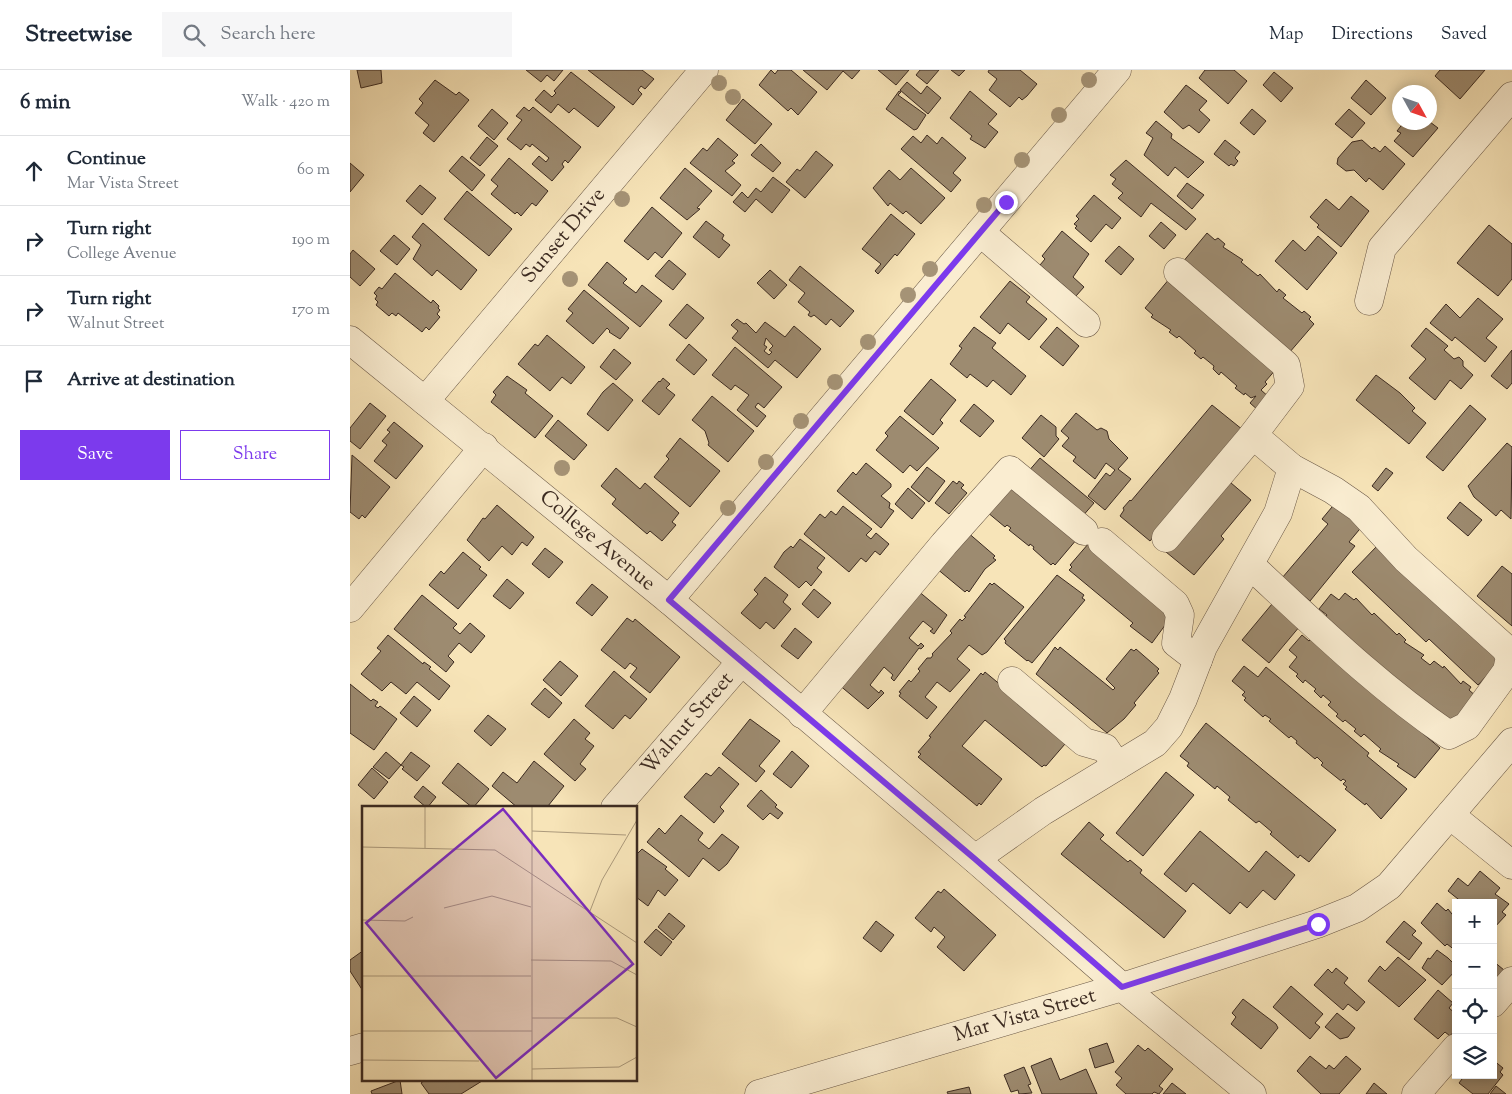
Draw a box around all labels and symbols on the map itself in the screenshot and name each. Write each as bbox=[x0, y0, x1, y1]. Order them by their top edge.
north arrow bbox=[1392, 85, 1437, 130]
street label: Sunset Drive bbox=[515, 181, 613, 291]
route end bbox=[995, 191, 1018, 214]
street label: College Avenue bbox=[532, 483, 662, 599]
street label: Walnut Street bbox=[635, 666, 741, 782]
inset map bbox=[362, 806, 638, 1082]
route start bbox=[1307, 913, 1330, 936]
street label: Mar Vista Street bbox=[950, 981, 1100, 1051]

